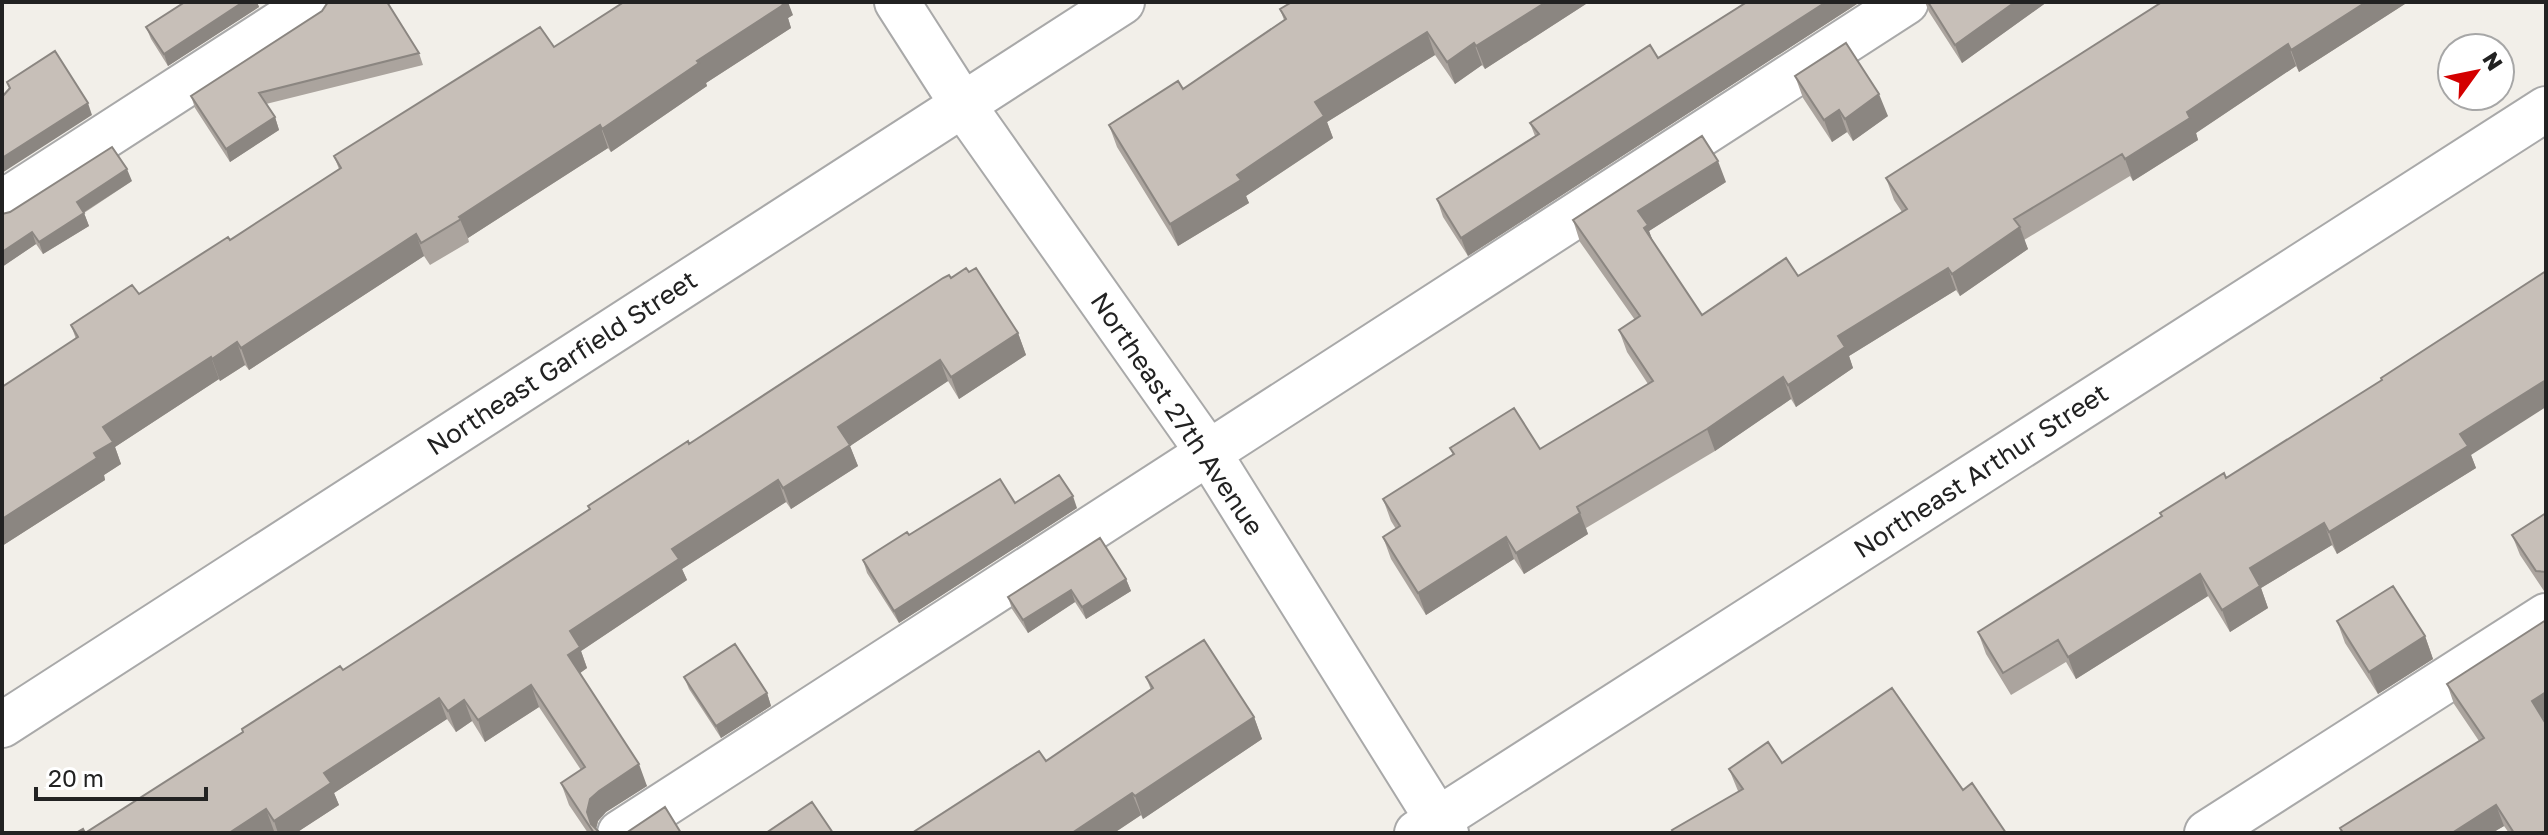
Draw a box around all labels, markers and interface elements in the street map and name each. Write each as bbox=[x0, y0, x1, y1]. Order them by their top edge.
north arrow bbox=[2436, 32, 2516, 112]
text: N bbox=[2477, 46, 2509, 75]
street label: Northeast Garfield Street bbox=[421, 264, 703, 462]
street label: Northeast 27th Avenue bbox=[1084, 286, 1270, 541]
street label: Northeast Arthur Street bbox=[1848, 377, 2114, 564]
scale bar bbox=[36, 751, 206, 801]
text: 20 m bbox=[48, 763, 104, 792]

